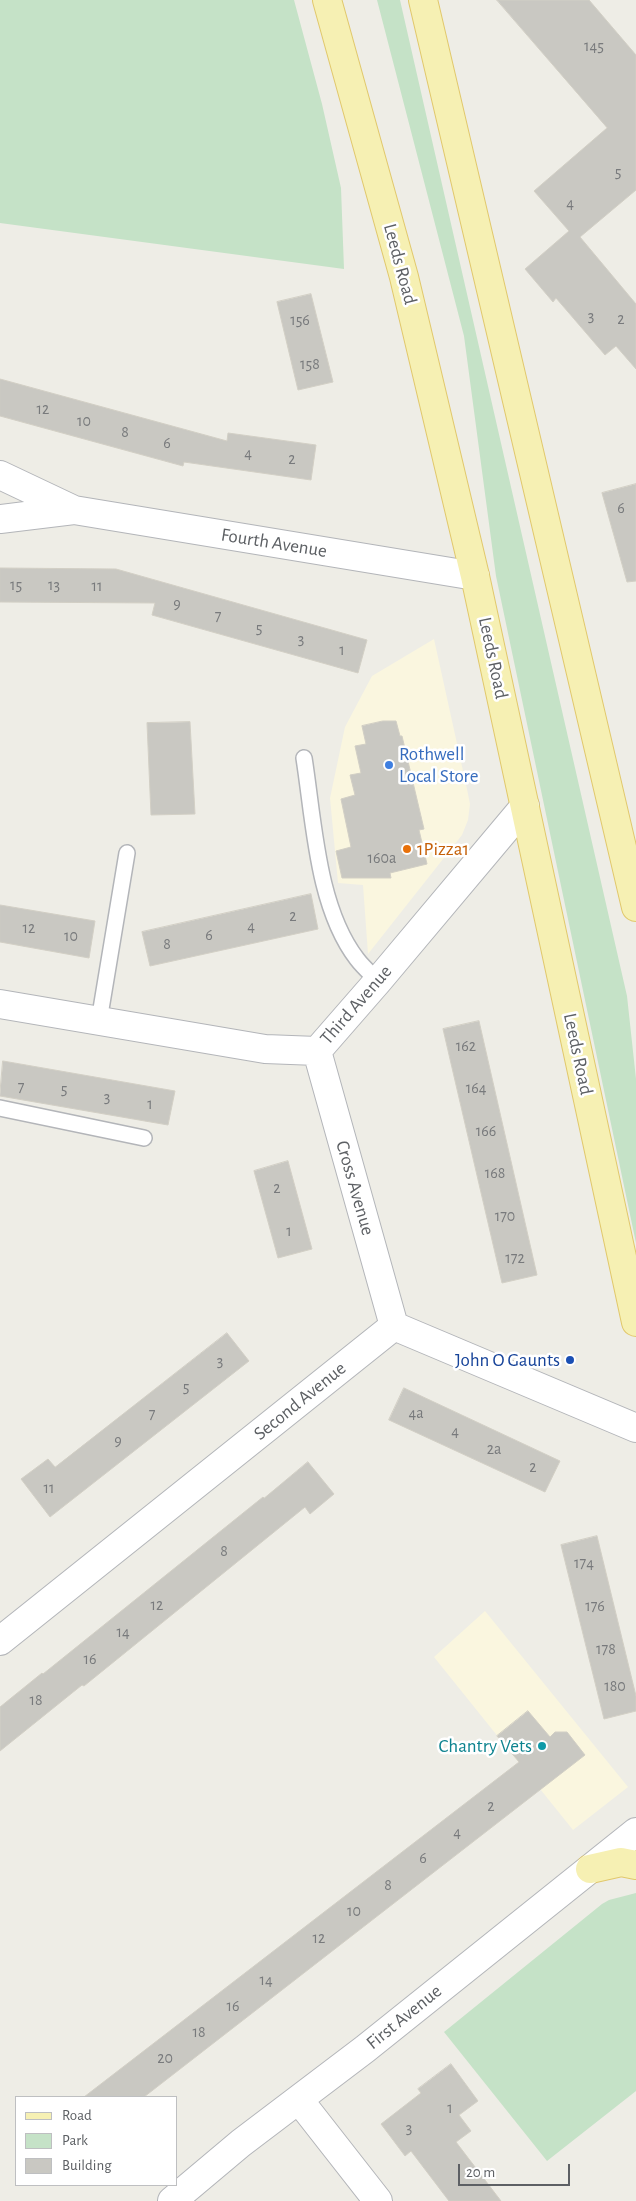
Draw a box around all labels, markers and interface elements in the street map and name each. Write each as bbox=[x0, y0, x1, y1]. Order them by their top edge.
house number: 145 bbox=[584, 36, 604, 56]
house number: 5 bbox=[615, 162, 621, 182]
house number: 4 bbox=[566, 193, 574, 213]
street label: Leeds Road bbox=[378, 221, 422, 307]
house number: 3 bbox=[588, 306, 594, 326]
house number: 2 bbox=[617, 309, 625, 329]
house number: 156 bbox=[290, 310, 310, 330]
house number: 158 bbox=[300, 354, 320, 374]
house number: 12 bbox=[37, 399, 49, 419]
house number: 10 bbox=[77, 411, 91, 431]
house number: 8 bbox=[121, 422, 129, 442]
house number: 6 bbox=[163, 433, 171, 453]
house number: 4 bbox=[244, 443, 252, 463]
house number: 2 bbox=[288, 449, 296, 469]
house number: 6 bbox=[617, 498, 625, 518]
street label: Fourth Avenue bbox=[219, 523, 329, 563]
house number: 15 bbox=[10, 575, 22, 595]
house number: 13 bbox=[48, 575, 60, 595]
house number: 11 bbox=[91, 576, 103, 596]
house number: 9 bbox=[173, 594, 181, 614]
house number: 7 bbox=[215, 606, 221, 626]
street label: Leeds Road bbox=[473, 615, 513, 701]
house number: 5 bbox=[256, 618, 262, 638]
house number: 3 bbox=[298, 629, 304, 649]
house number: 1 bbox=[339, 640, 345, 660]
place label: Rothwell Local Store bbox=[399, 743, 478, 787]
marker: Rothwell Local Store bbox=[383, 759, 395, 771]
place label: 1Pizza1 bbox=[417, 838, 469, 860]
marker: 1Pizza1 bbox=[401, 843, 413, 855]
house number: 160a bbox=[368, 848, 396, 868]
house number: 2 bbox=[289, 906, 297, 926]
house number: 4 bbox=[247, 916, 255, 936]
house number: 12 bbox=[23, 918, 35, 938]
house number: 6 bbox=[205, 925, 213, 945]
house number: 10 bbox=[64, 926, 78, 946]
house number: 8 bbox=[163, 934, 171, 954]
street label: Third Avenue bbox=[315, 961, 397, 1049]
street label: Leeds Road bbox=[558, 1011, 598, 1097]
house number: 162 bbox=[456, 1036, 476, 1056]
house number: 7 bbox=[18, 1077, 24, 1097]
house number: 164 bbox=[466, 1078, 486, 1098]
house number: 5 bbox=[61, 1079, 67, 1099]
house number: 3 bbox=[104, 1087, 110, 1107]
house number: 1 bbox=[147, 1094, 153, 1114]
house number: 166 bbox=[476, 1121, 496, 1141]
street label: Cross Avenue bbox=[331, 1138, 379, 1238]
house number: 168 bbox=[485, 1163, 505, 1183]
house number: 2 bbox=[273, 1178, 281, 1198]
house number: 170 bbox=[495, 1206, 515, 1226]
house number: 1 bbox=[286, 1221, 292, 1241]
house number: 172 bbox=[505, 1248, 525, 1268]
place label: John O Gaunts bbox=[455, 1349, 560, 1371]
house number: 3 bbox=[217, 1351, 223, 1371]
marker: John O Gaunts bbox=[564, 1354, 576, 1366]
street label: Second Avenue bbox=[249, 1357, 351, 1445]
house number: 5 bbox=[183, 1377, 189, 1397]
house number: 4a bbox=[408, 1403, 424, 1423]
house number: 7 bbox=[149, 1404, 155, 1424]
house number: 4 bbox=[451, 1421, 459, 1441]
house number: 9 bbox=[114, 1431, 122, 1451]
house number: 2a bbox=[487, 1439, 501, 1459]
house number: 2 bbox=[529, 1457, 537, 1477]
house number: 11 bbox=[43, 1478, 55, 1498]
house number: 8 bbox=[220, 1541, 228, 1561]
house number: 174 bbox=[574, 1553, 594, 1573]
house number: 12 bbox=[151, 1595, 163, 1615]
house number: 176 bbox=[585, 1596, 605, 1616]
house number: 14 bbox=[116, 1622, 130, 1642]
house number: 178 bbox=[596, 1639, 616, 1659]
house number: 16 bbox=[83, 1649, 97, 1669]
house number: 180 bbox=[604, 1676, 626, 1696]
house number: 18 bbox=[29, 1690, 43, 1710]
place label: Chantry Vets bbox=[438, 1735, 532, 1757]
marker: Chantry Vets bbox=[536, 1740, 548, 1752]
house number: 2 bbox=[487, 1796, 495, 1816]
house number: 4 bbox=[453, 1822, 461, 1842]
house number: 6 bbox=[419, 1848, 427, 1868]
house number: 8 bbox=[384, 1875, 392, 1895]
house number: 10 bbox=[347, 1901, 361, 1921]
house number: 12 bbox=[313, 1928, 325, 1948]
house number: 14 bbox=[259, 1970, 273, 1990]
street label: First Avenue bbox=[362, 1980, 446, 2054]
house number: 16 bbox=[226, 1996, 240, 2016]
house number: 18 bbox=[192, 2022, 206, 2042]
house number: 20 bbox=[157, 2048, 173, 2068]
legend bbox=[15, 2096, 178, 2186]
house number: 1 bbox=[447, 2098, 453, 2118]
text: Road bbox=[62, 2108, 92, 2123]
house number: 3 bbox=[406, 2118, 412, 2138]
text: Park bbox=[62, 2133, 88, 2148]
scale bar bbox=[461, 2154, 574, 2186]
text: Building bbox=[62, 2158, 112, 2173]
text: 20 m bbox=[466, 2165, 495, 2180]

